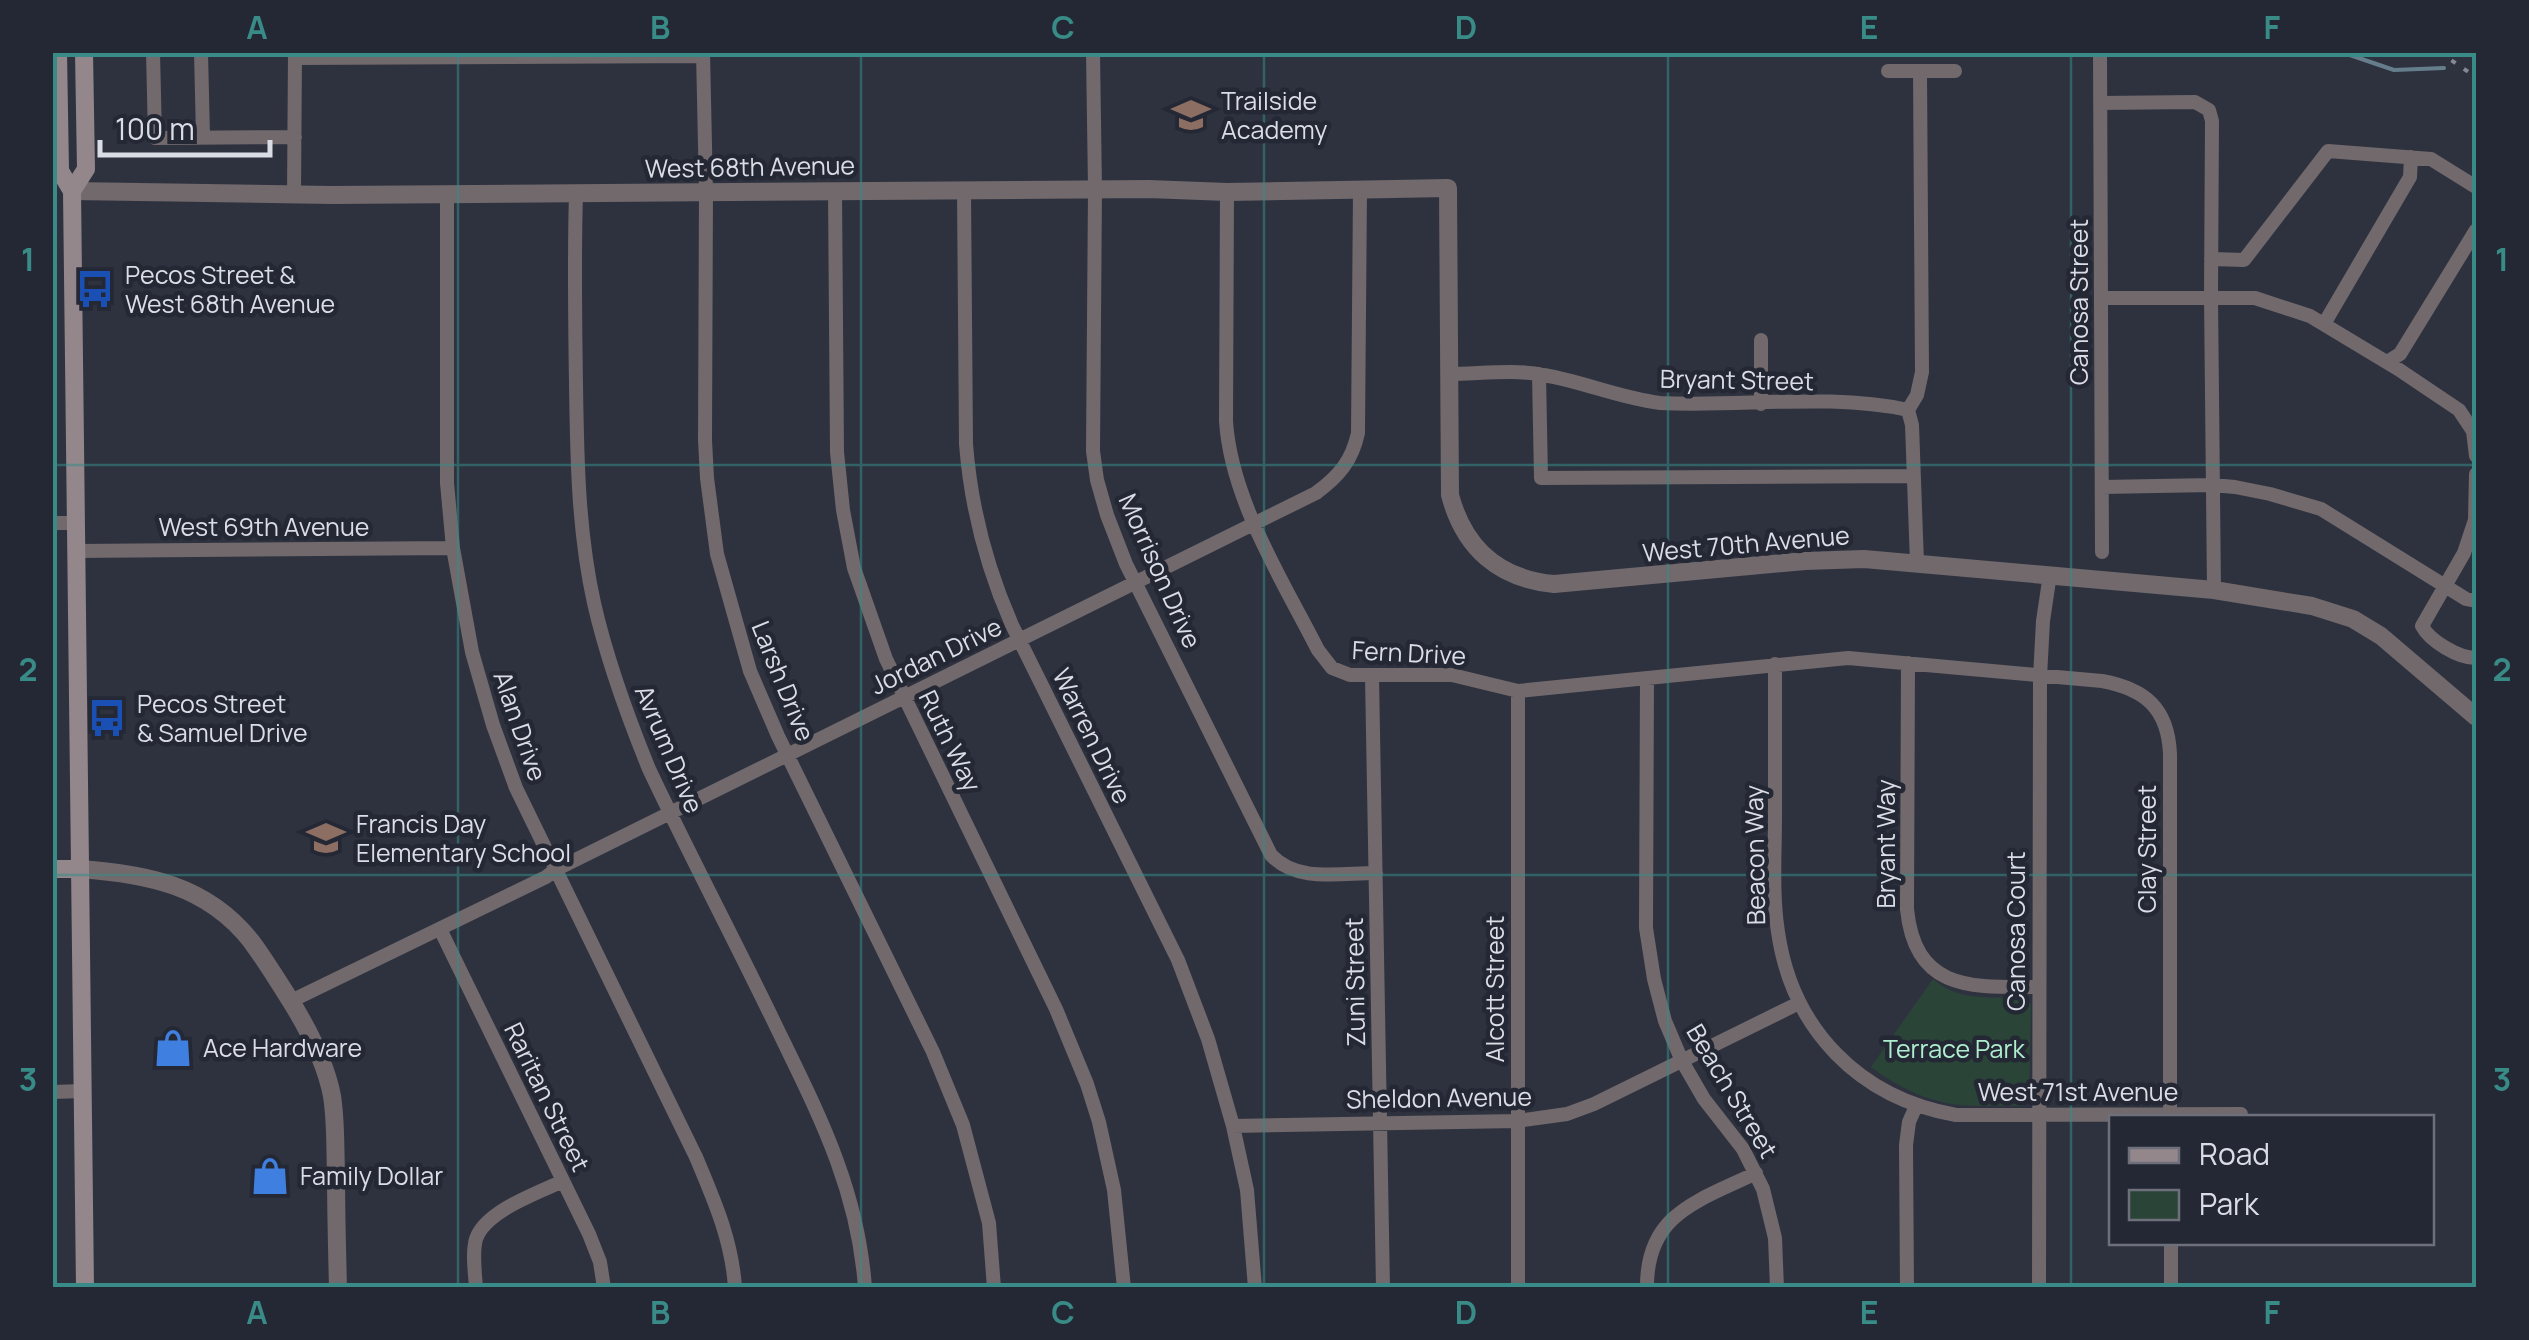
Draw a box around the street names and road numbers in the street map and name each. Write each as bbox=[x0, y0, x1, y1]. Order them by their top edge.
street label: West 68th Avenue bbox=[645, 147, 855, 186]
street label: Canosa Street bbox=[2061, 219, 2096, 385]
street label: Bryant Street bbox=[1660, 361, 1814, 398]
street label: Morrison Drive bbox=[1111, 488, 1210, 654]
street label: West 69th Avenue bbox=[159, 509, 369, 544]
street label: West 70th Avenue bbox=[1641, 517, 1851, 570]
street label: Jordan Drive bbox=[864, 609, 1007, 702]
street label: Larsh Drive bbox=[744, 616, 823, 746]
street label: Fern Drive bbox=[1351, 632, 1467, 673]
street label: Warren Drive bbox=[1045, 662, 1140, 809]
street label: Alan Drive bbox=[485, 666, 556, 785]
street label: Avrum Drive bbox=[627, 679, 712, 818]
street label: Ruth Way bbox=[911, 684, 990, 797]
street label: Bryant Way bbox=[1868, 779, 1903, 909]
street label: Beacon Way bbox=[1736, 785, 1773, 925]
street label: Clay Street bbox=[2129, 785, 2164, 913]
street label: Canosa Court bbox=[1998, 851, 2033, 1011]
street label: Alcott Street bbox=[1477, 916, 1512, 1062]
street label: Zuni Street bbox=[1336, 917, 1373, 1047]
street label: Raritan Street bbox=[496, 1016, 599, 1177]
street label: Beach Street bbox=[1679, 1017, 1786, 1164]
street label: West 71st Avenue bbox=[1978, 1074, 2178, 1109]
street label: Sheldon Avenue bbox=[1346, 1078, 1532, 1117]

